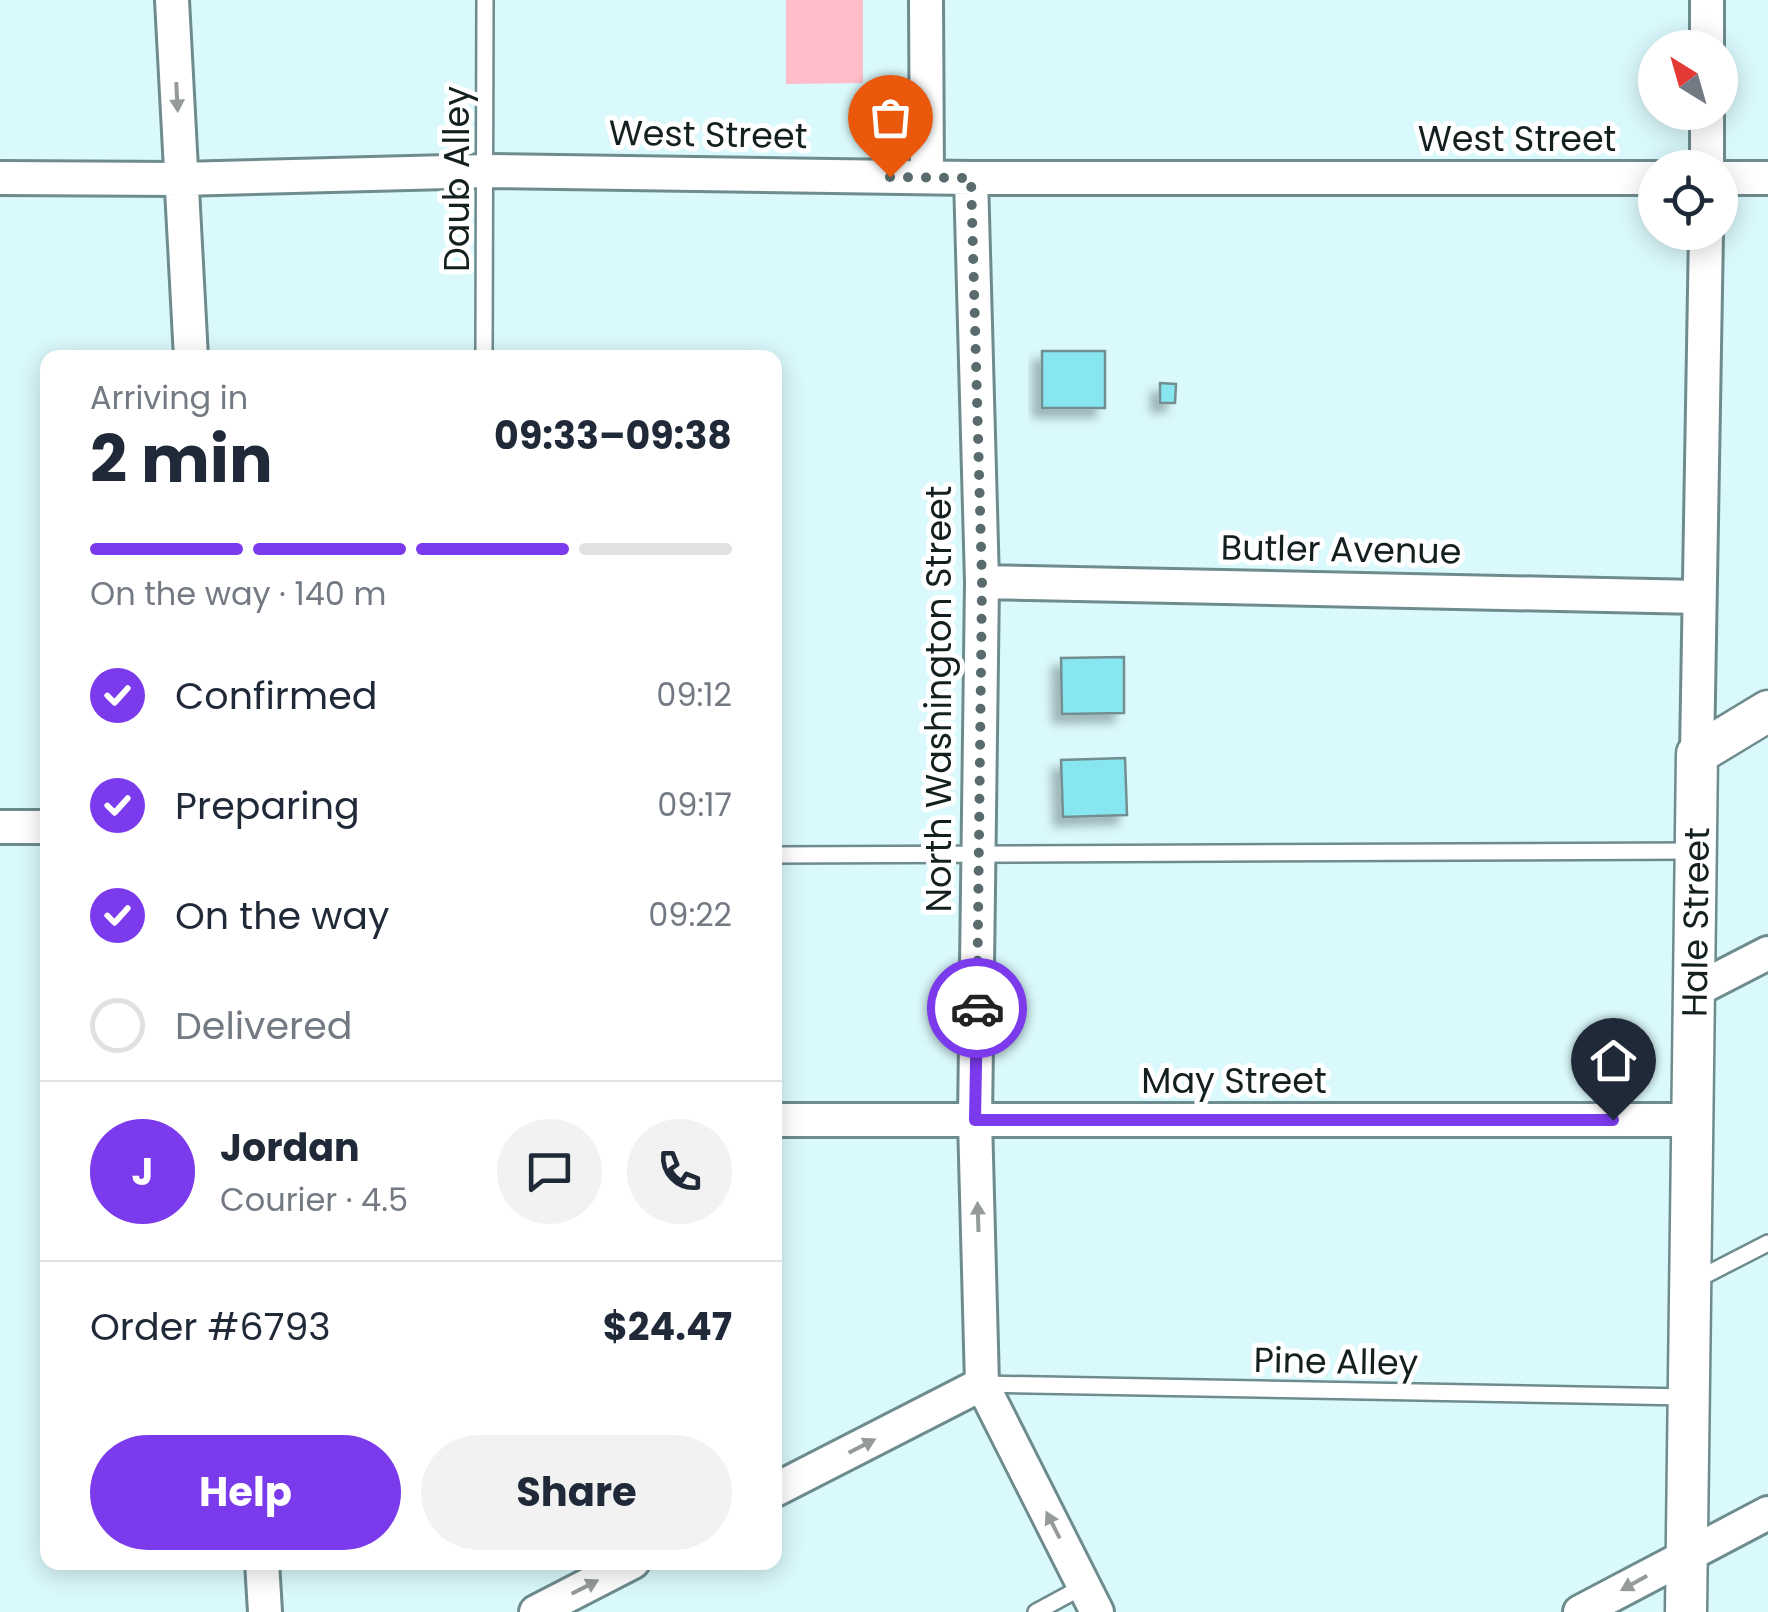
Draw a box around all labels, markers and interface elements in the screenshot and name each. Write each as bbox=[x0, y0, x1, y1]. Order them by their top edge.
north arrow bbox=[1638, 30, 1738, 130]
map controls bbox=[1638, 30, 1738, 250]
pin bbox=[848, 75, 933, 178]
one-way arrow bbox=[169, 82, 185, 114]
street label: Daub Alley bbox=[432, 86, 481, 272]
icon: bag bbox=[863, 90, 918, 145]
street label: West Street bbox=[608, 108, 808, 160]
street label: West Street bbox=[1418, 114, 1616, 163]
button: locate bbox=[1638, 150, 1738, 250]
text: Arriving in bbox=[90, 375, 248, 420]
text: 09:33–09:38 bbox=[494, 409, 732, 462]
text: 2 min bbox=[90, 414, 273, 505]
street label: North Washington Street bbox=[914, 485, 963, 913]
street label: Butler Avenue bbox=[1220, 522, 1462, 576]
text: On the way · 140 m bbox=[90, 571, 386, 616]
icon: check bbox=[90, 668, 145, 723]
text: Confirmed bbox=[175, 669, 377, 722]
text: 09:12 bbox=[656, 672, 732, 717]
icon: check bbox=[90, 778, 145, 833]
text: Preparing bbox=[175, 779, 360, 832]
text: 09:17 bbox=[657, 782, 732, 827]
street label: Hale Street bbox=[1669, 827, 1721, 1017]
icon: check bbox=[90, 888, 145, 943]
text: On the way bbox=[175, 889, 389, 942]
text: 09:22 bbox=[648, 892, 732, 937]
courier bbox=[927, 958, 1027, 1058]
icon: car bbox=[950, 981, 1005, 1036]
text: Delivered bbox=[175, 999, 352, 1052]
pin bbox=[1571, 1018, 1656, 1121]
icon: home bbox=[1586, 1033, 1641, 1088]
street label: May Street bbox=[1141, 1056, 1327, 1105]
button: chat bbox=[497, 1119, 602, 1224]
button: phone bbox=[627, 1119, 732, 1224]
text: Jordan bbox=[220, 1121, 360, 1174]
text: J bbox=[132, 1145, 153, 1198]
text: Courier · 4.5 bbox=[220, 1177, 408, 1222]
one-way arrow bbox=[969, 1201, 985, 1233]
text: Order #6793 bbox=[90, 1300, 331, 1353]
text: $24.47 bbox=[603, 1300, 732, 1353]
street label: Pine Alley bbox=[1253, 1335, 1419, 1387]
button: Help bbox=[90, 1435, 401, 1550]
button: Share bbox=[421, 1435, 732, 1550]
one-way arrow bbox=[847, 1438, 876, 1455]
one-way arrow bbox=[1045, 1510, 1062, 1539]
one-way arrow bbox=[1619, 1574, 1648, 1591]
one-way arrow bbox=[570, 1579, 599, 1596]

